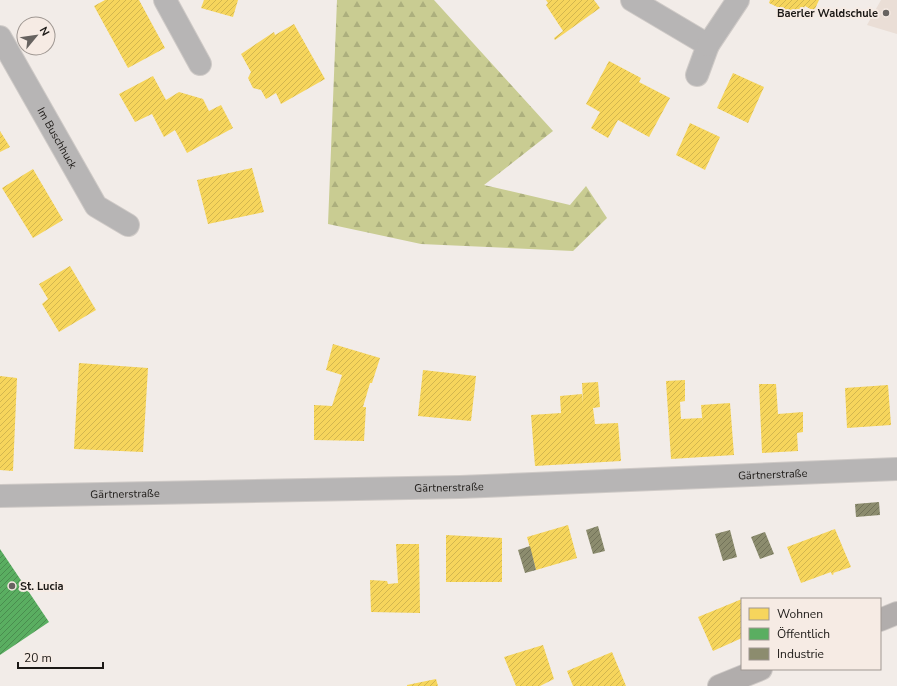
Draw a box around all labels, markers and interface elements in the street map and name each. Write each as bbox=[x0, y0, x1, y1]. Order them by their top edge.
place label: Baerler Waldschule bbox=[777, 6, 878, 21]
marker: Baerler Waldschule bbox=[881, 8, 891, 18]
north arrow bbox=[16, 16, 56, 56]
text: N bbox=[36, 24, 53, 39]
street label: Im Buschhuck bbox=[34, 104, 81, 172]
street label: Gärtnerstraße bbox=[738, 465, 808, 483]
street label: Gärtnerstraße bbox=[414, 479, 484, 495]
street label: Gärtnerstraße bbox=[90, 485, 160, 502]
place label: St. Lucia bbox=[20, 579, 63, 594]
marker: St. Lucia bbox=[7, 581, 17, 591]
legend bbox=[741, 598, 881, 670]
text: Wohnen bbox=[777, 606, 823, 622]
text: Öffentlich bbox=[777, 626, 830, 642]
scale bar bbox=[18, 644, 103, 670]
text: Industrie bbox=[777, 646, 824, 662]
text: 20 m bbox=[24, 650, 52, 666]

